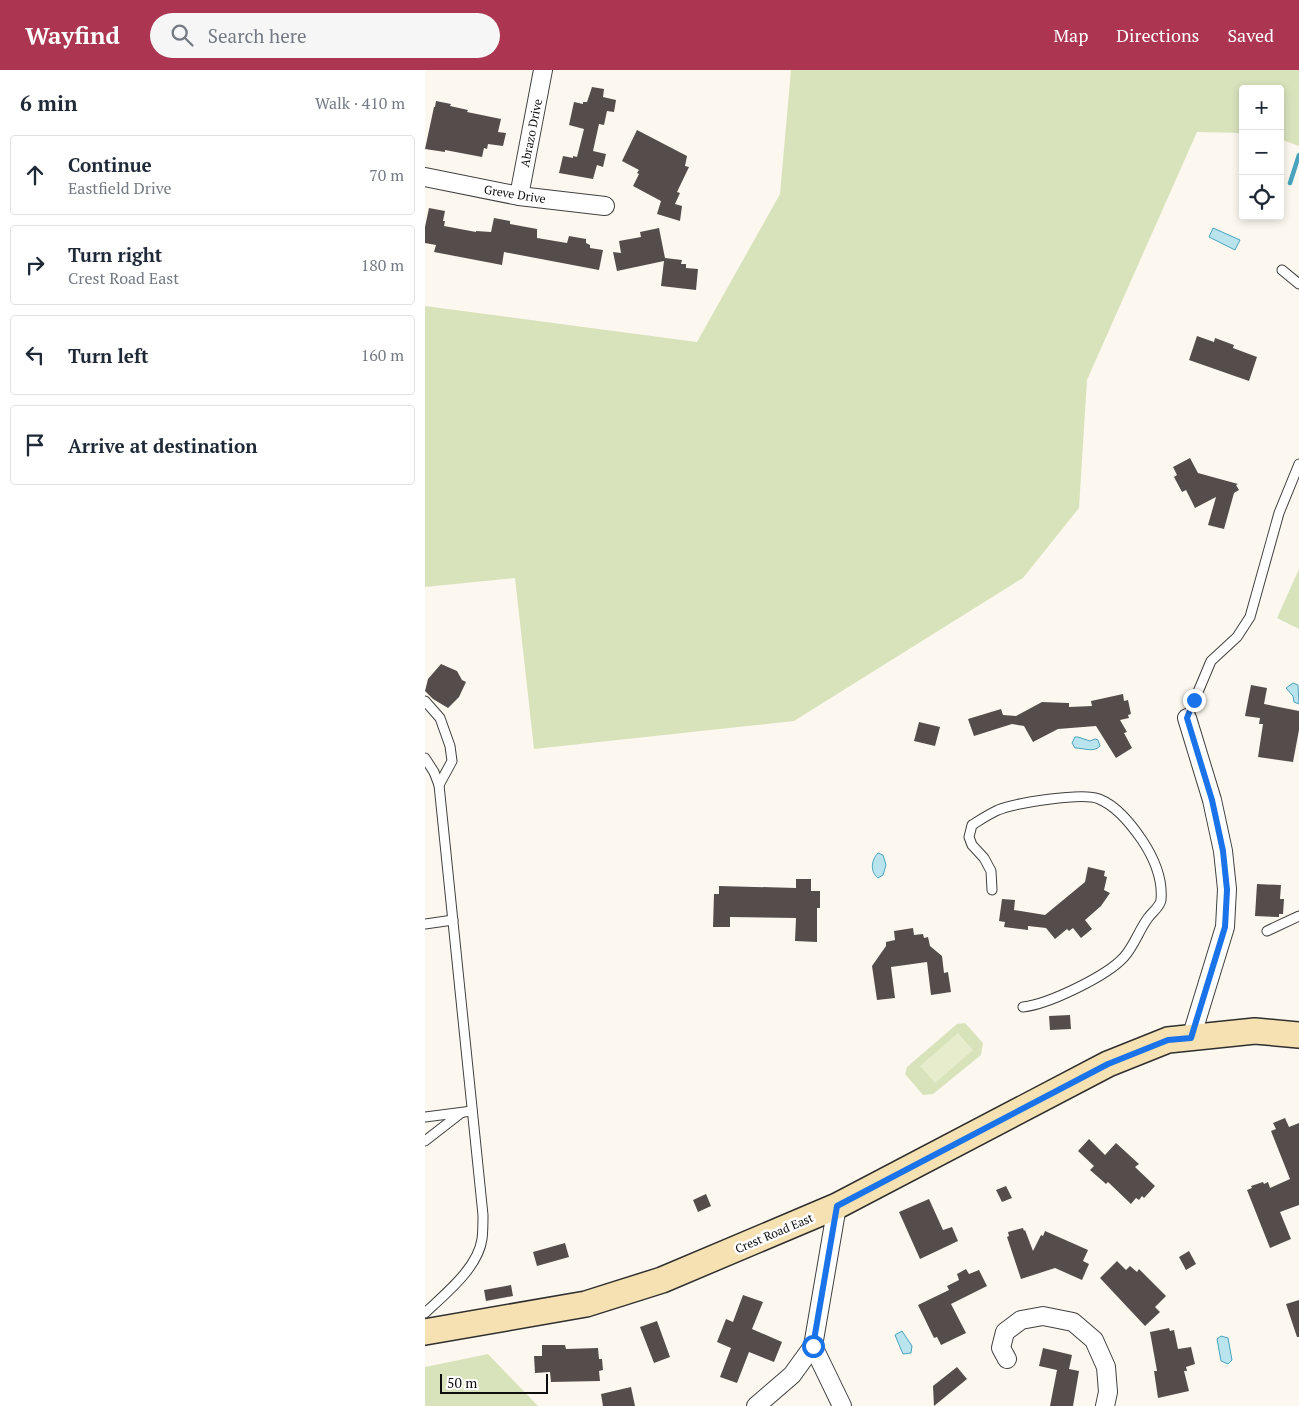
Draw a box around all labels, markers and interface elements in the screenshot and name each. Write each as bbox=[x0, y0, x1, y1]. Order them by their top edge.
search box bbox=[150, 13, 500, 58]
text: Wayfind bbox=[25, 19, 120, 51]
icon: search bbox=[168, 21, 196, 49]
text: Search here bbox=[208, 23, 307, 48]
text: Map bbox=[1053, 23, 1088, 47]
text: Directions bbox=[1116, 23, 1199, 47]
text: Saved bbox=[1227, 23, 1274, 47]
map controls bbox=[1239, 85, 1284, 220]
button: + bbox=[1239, 85, 1284, 130]
text: 6 min bbox=[20, 89, 77, 117]
text: Walk · 410 m bbox=[315, 92, 405, 114]
street label: Abrazo Drive bbox=[517, 98, 545, 168]
button: − bbox=[1239, 130, 1284, 175]
text: Continue bbox=[68, 152, 152, 177]
icon: ahead bbox=[21, 161, 49, 189]
text: 70 m bbox=[369, 164, 404, 186]
button: locate bbox=[1239, 175, 1284, 220]
text: Eastfield Drive bbox=[68, 177, 172, 199]
street label: Greve Drive bbox=[483, 182, 547, 206]
text: Turn right bbox=[68, 242, 162, 267]
icon: right bbox=[21, 251, 49, 279]
text: 180 m bbox=[361, 254, 404, 276]
text: Crest Road East bbox=[68, 267, 179, 289]
icon: left bbox=[21, 341, 49, 369]
text: Turn left bbox=[68, 343, 149, 368]
text: 160 m bbox=[361, 344, 404, 366]
icon: arrive bbox=[21, 431, 49, 459]
text: Arrive at destination bbox=[68, 433, 257, 458]
route end bbox=[1183, 689, 1206, 712]
street label: Crest Road East bbox=[733, 1210, 816, 1256]
route start bbox=[802, 1335, 825, 1358]
scale bar bbox=[440, 1371, 547, 1394]
text: 50 m bbox=[447, 1373, 477, 1392]

